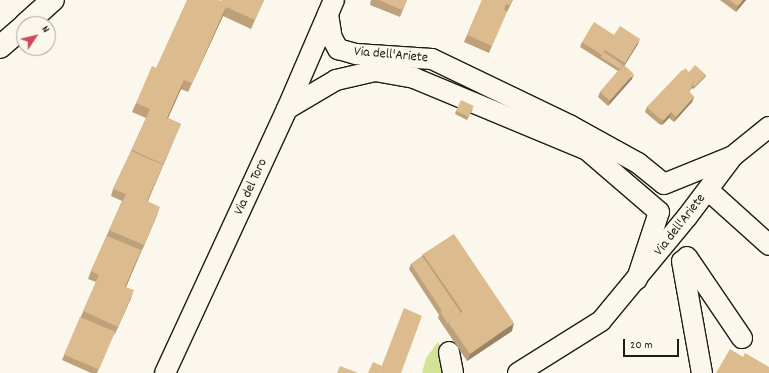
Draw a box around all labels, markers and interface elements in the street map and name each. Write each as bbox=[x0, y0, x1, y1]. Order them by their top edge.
north arrow bbox=[16, 16, 56, 56]
text: N bbox=[37, 23, 53, 37]
street label: Via dell'Ariete bbox=[353, 43, 429, 67]
street label: Via del Toro bbox=[231, 156, 271, 218]
street label: Via dell'Ariete bbox=[651, 191, 709, 259]
scale bar bbox=[625, 331, 681, 357]
text: 20 m bbox=[630, 337, 653, 354]

